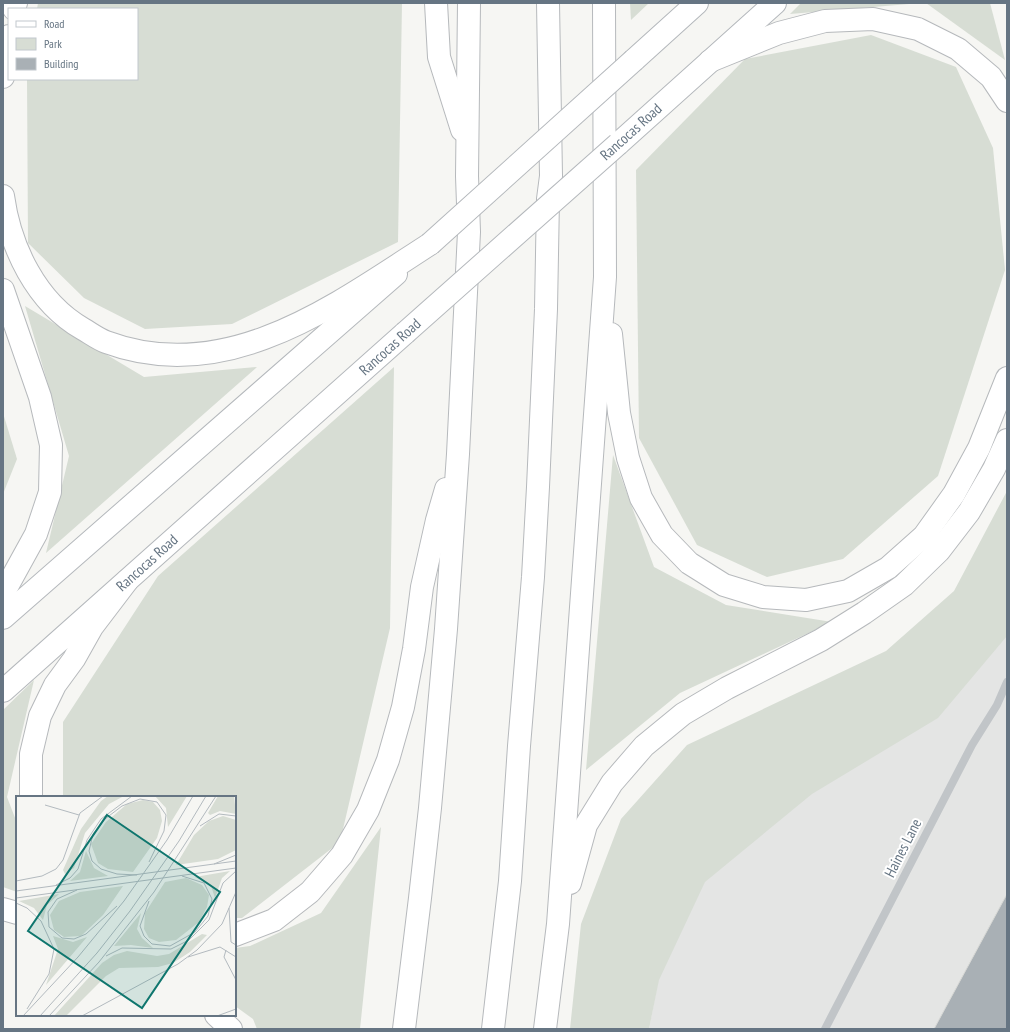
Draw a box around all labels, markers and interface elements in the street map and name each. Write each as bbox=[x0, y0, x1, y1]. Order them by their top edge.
legend bbox=[8, 8, 138, 80]
text: Road bbox=[44, 16, 64, 31]
text: Park bbox=[44, 36, 62, 51]
text: Building bbox=[44, 56, 79, 71]
street label: Rancocas Road bbox=[596, 99, 665, 164]
street label: Rancocas Road bbox=[355, 314, 424, 379]
street label: Rancocas Road bbox=[112, 530, 181, 595]
inset map bbox=[16, 796, 236, 1016]
street label: Haines Lane bbox=[880, 815, 925, 880]

